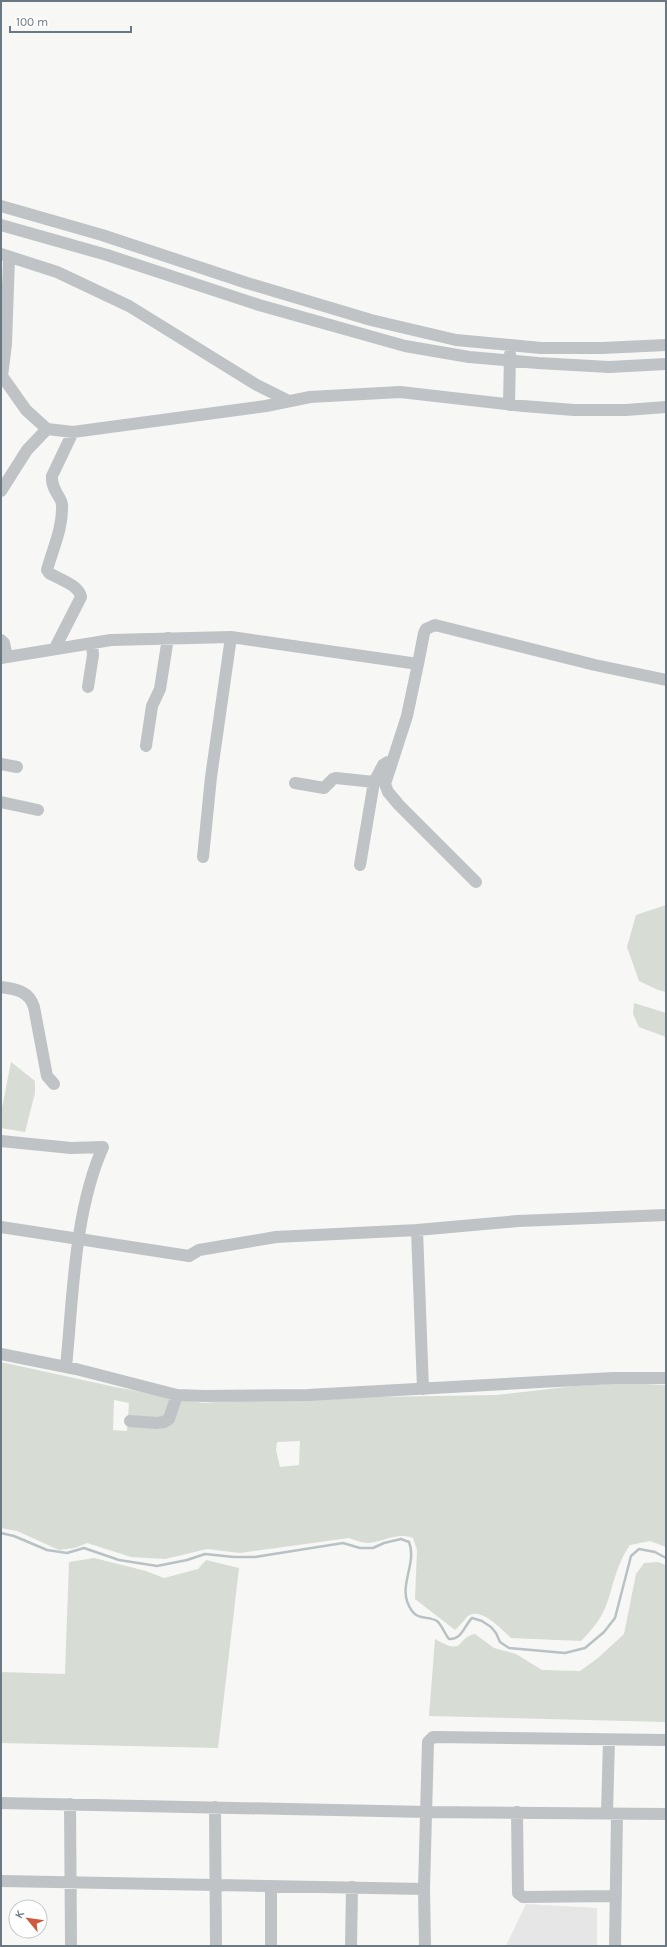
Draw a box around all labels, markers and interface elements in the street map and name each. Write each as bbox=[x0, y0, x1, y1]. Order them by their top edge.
scale bar bbox=[10, 8, 131, 34]
text: 100 m bbox=[16, 15, 48, 29]
north arrow bbox=[8, 1899, 48, 1939]
text: K bbox=[12, 1907, 28, 1921]

